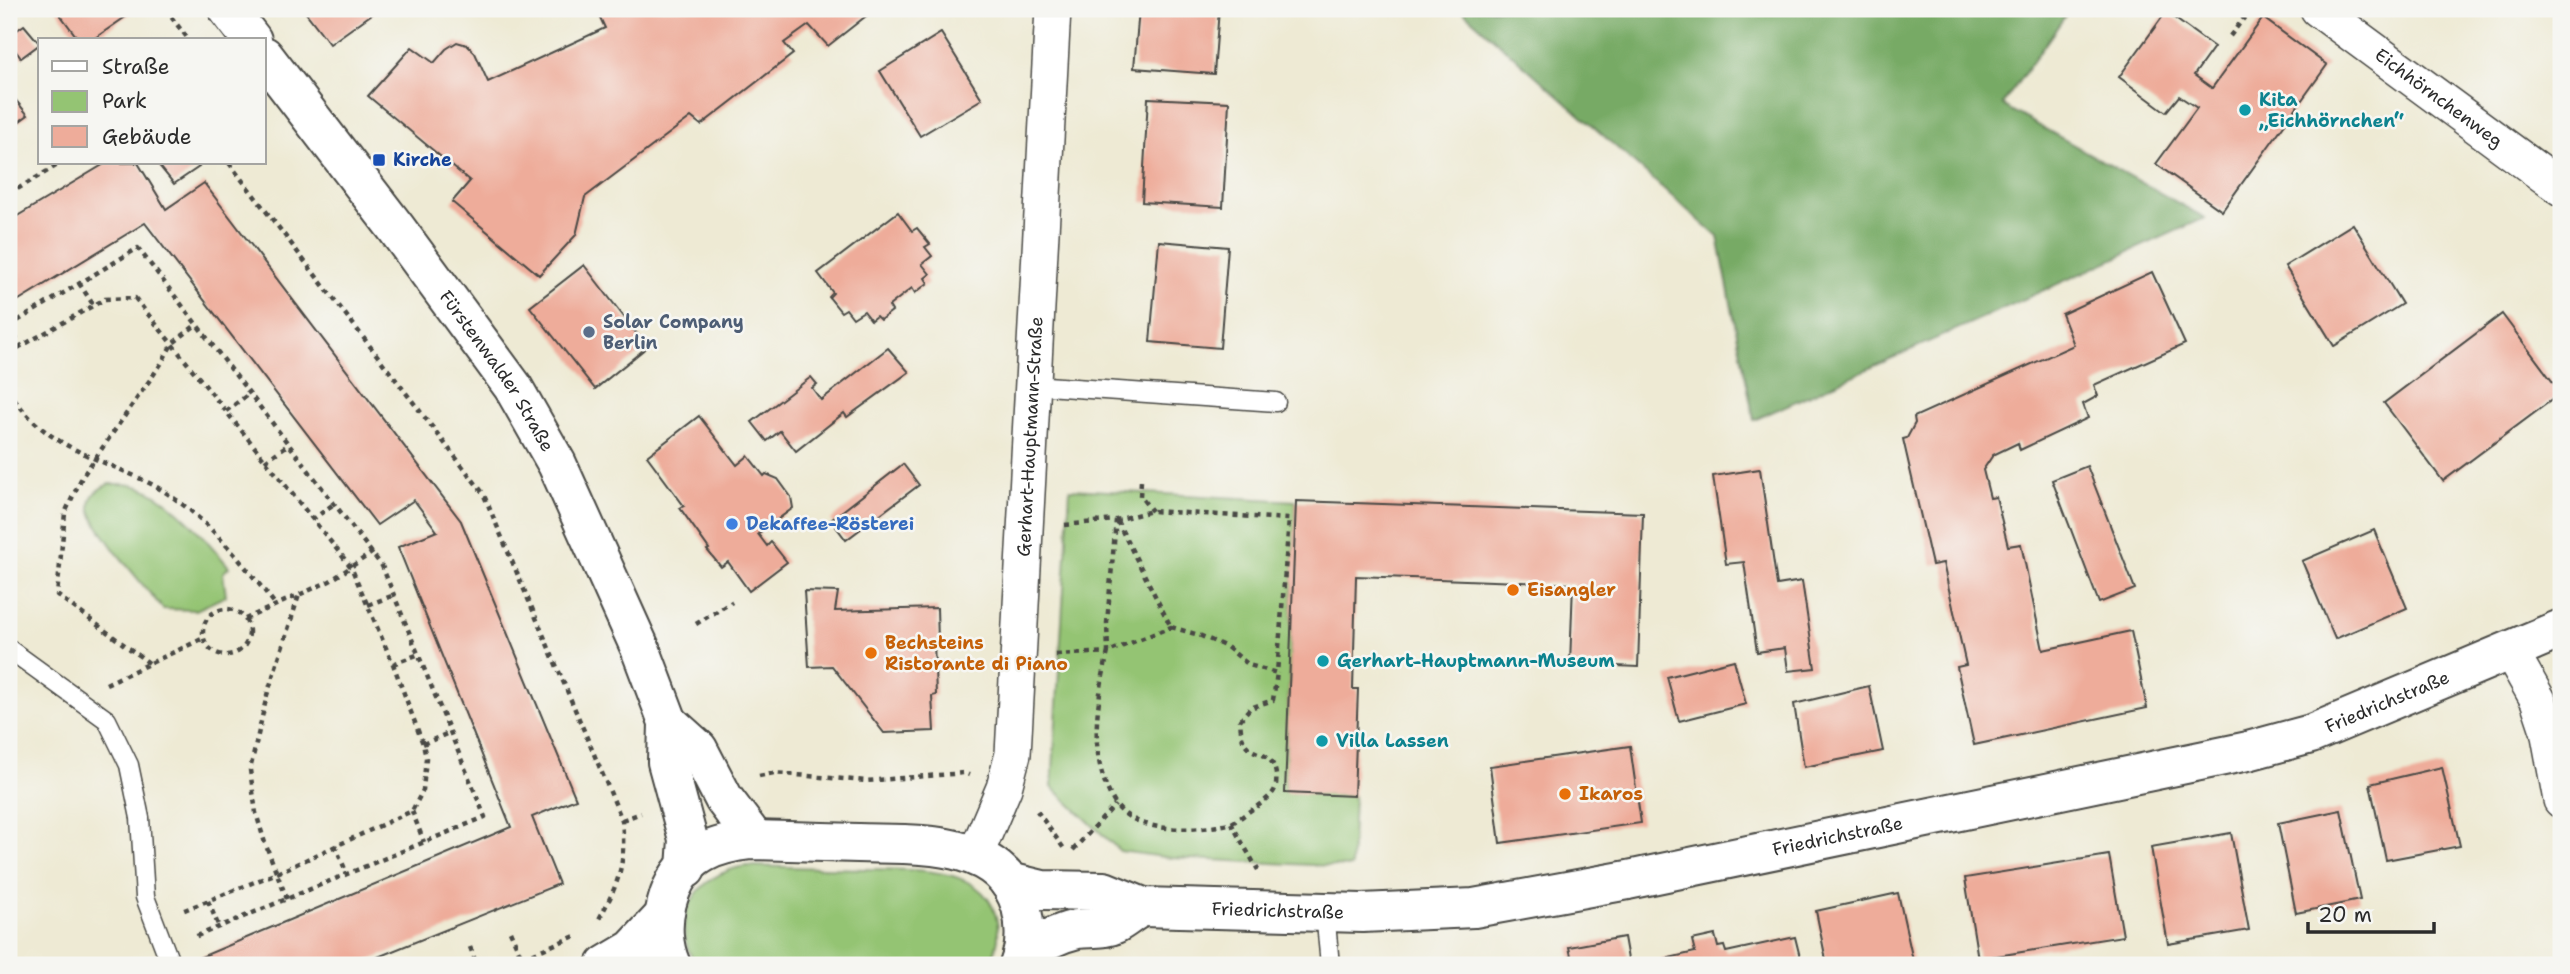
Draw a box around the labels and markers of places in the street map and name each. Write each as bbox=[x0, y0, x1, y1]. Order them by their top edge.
place label: Kita „Eichhörnchen“ bbox=[2259, 88, 2404, 133]
marker: Kita „Eichhörnchen“ bbox=[2237, 102, 2253, 118]
place label: Kirche bbox=[393, 148, 452, 172]
marker: Kirche bbox=[371, 152, 387, 168]
place label: Solar Company Berlin bbox=[603, 310, 744, 355]
marker: Solar Company Berlin bbox=[581, 324, 597, 340]
place label: Dekaffee-Rösterei bbox=[746, 512, 914, 536]
marker: Dekaffee-Rösterei bbox=[724, 516, 740, 532]
place label: Eisangler bbox=[1527, 578, 1616, 602]
marker: Eisangler bbox=[1505, 582, 1521, 598]
place label: Bechsteins Ristorante di Piano bbox=[885, 631, 1068, 676]
marker: Bechsteins Ristorante di Piano bbox=[863, 645, 879, 661]
place label: Gerhart-Hauptmann-Museum bbox=[1337, 649, 1615, 673]
marker: Gerhart-Hauptmann-Museum bbox=[1315, 653, 1331, 669]
place label: Villa Lassen bbox=[1336, 729, 1449, 753]
marker: Villa Lassen bbox=[1314, 733, 1330, 749]
place label: Ikaros bbox=[1579, 782, 1643, 806]
marker: Ikaros bbox=[1557, 786, 1573, 802]

